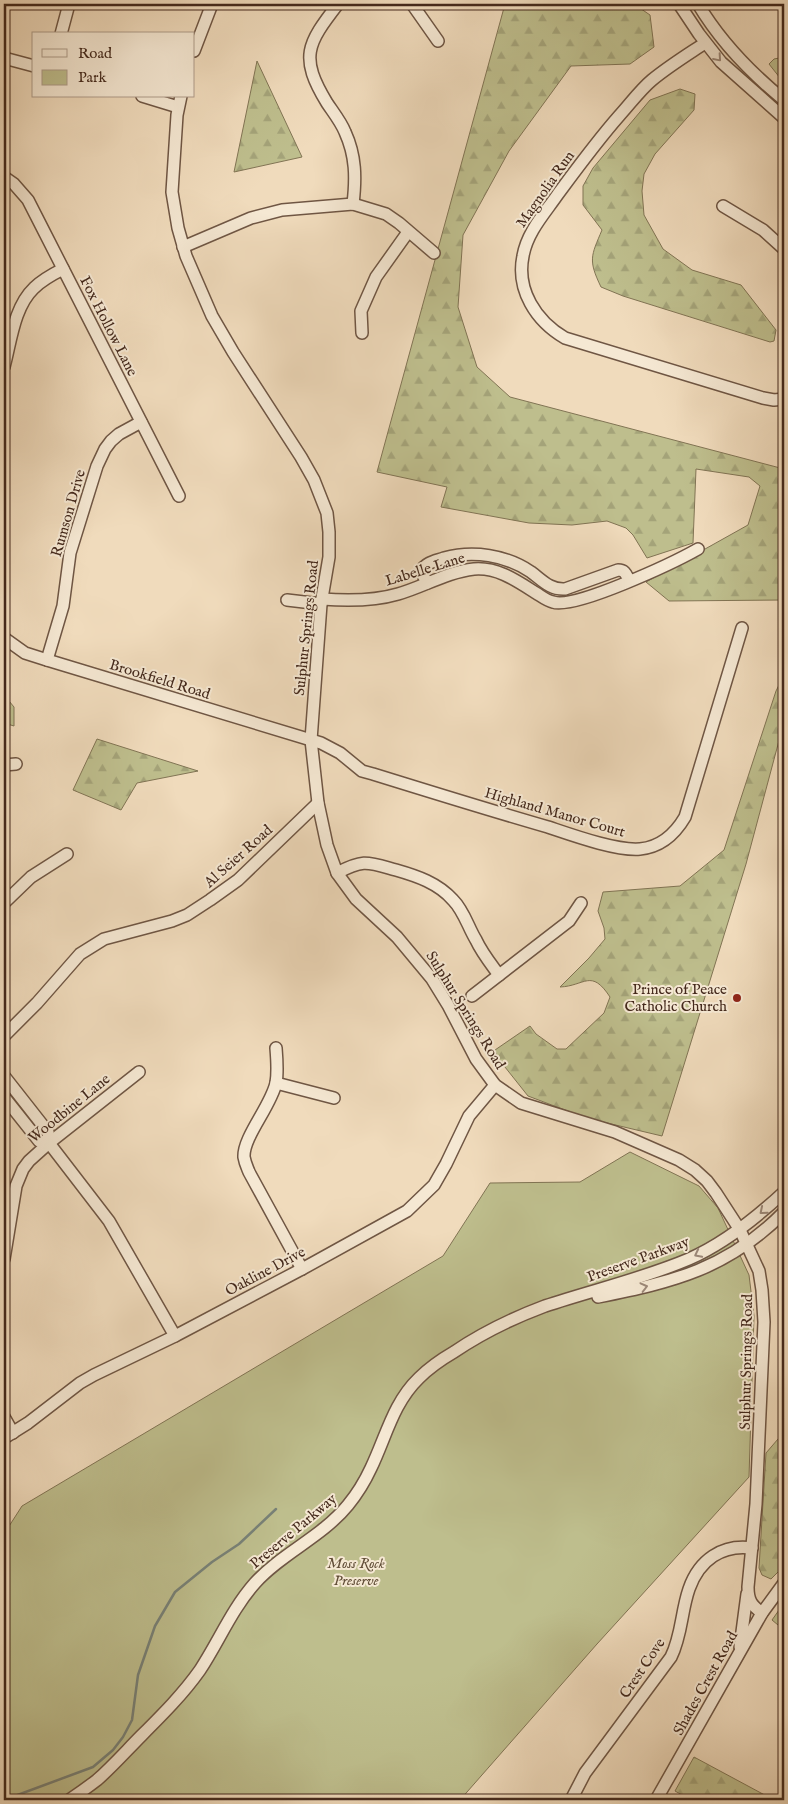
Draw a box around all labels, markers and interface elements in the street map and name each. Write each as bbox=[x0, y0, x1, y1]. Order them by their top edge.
legend bbox=[32, 32, 195, 98]
text: Road bbox=[78, 44, 113, 63]
one-way arrow bbox=[712, 52, 721, 61]
text: Park bbox=[78, 68, 108, 87]
street label: Magnolia Run bbox=[512, 147, 579, 231]
street label: Fox Hollow Lane bbox=[75, 273, 142, 380]
street label: Rumson Drive bbox=[47, 467, 90, 559]
street label: Labelle Lane bbox=[383, 548, 467, 591]
street label: Sulphur Springs Road bbox=[290, 558, 323, 697]
street label: Brookfield Road bbox=[107, 655, 214, 704]
street label: Highland Manor Court bbox=[482, 783, 627, 842]
street label: Al Seier Road bbox=[199, 820, 277, 893]
street label: Sulphur Springs Road bbox=[421, 948, 510, 1074]
place label: Prince of Peace Catholic Church bbox=[625, 980, 727, 1016]
marker: Prince of Peace Catholic Church bbox=[731, 992, 743, 1004]
street label: Woodbine Lane bbox=[25, 1070, 114, 1147]
one-way arrow bbox=[759, 1206, 768, 1215]
street label: Preserve Parkway bbox=[584, 1232, 692, 1287]
street label: Oakline Drive bbox=[222, 1242, 309, 1301]
one-way arrow bbox=[694, 1248, 703, 1258]
one-way arrow bbox=[639, 1282, 648, 1293]
street label: Sulphur Springs Road bbox=[736, 1293, 757, 1430]
street label: Preserve Parkway bbox=[246, 1489, 341, 1573]
park label: Moss Rock Preserve bbox=[327, 1554, 385, 1590]
street label: Shades Crest Road bbox=[669, 1627, 742, 1739]
street label: Crest Cove bbox=[615, 1634, 670, 1702]

